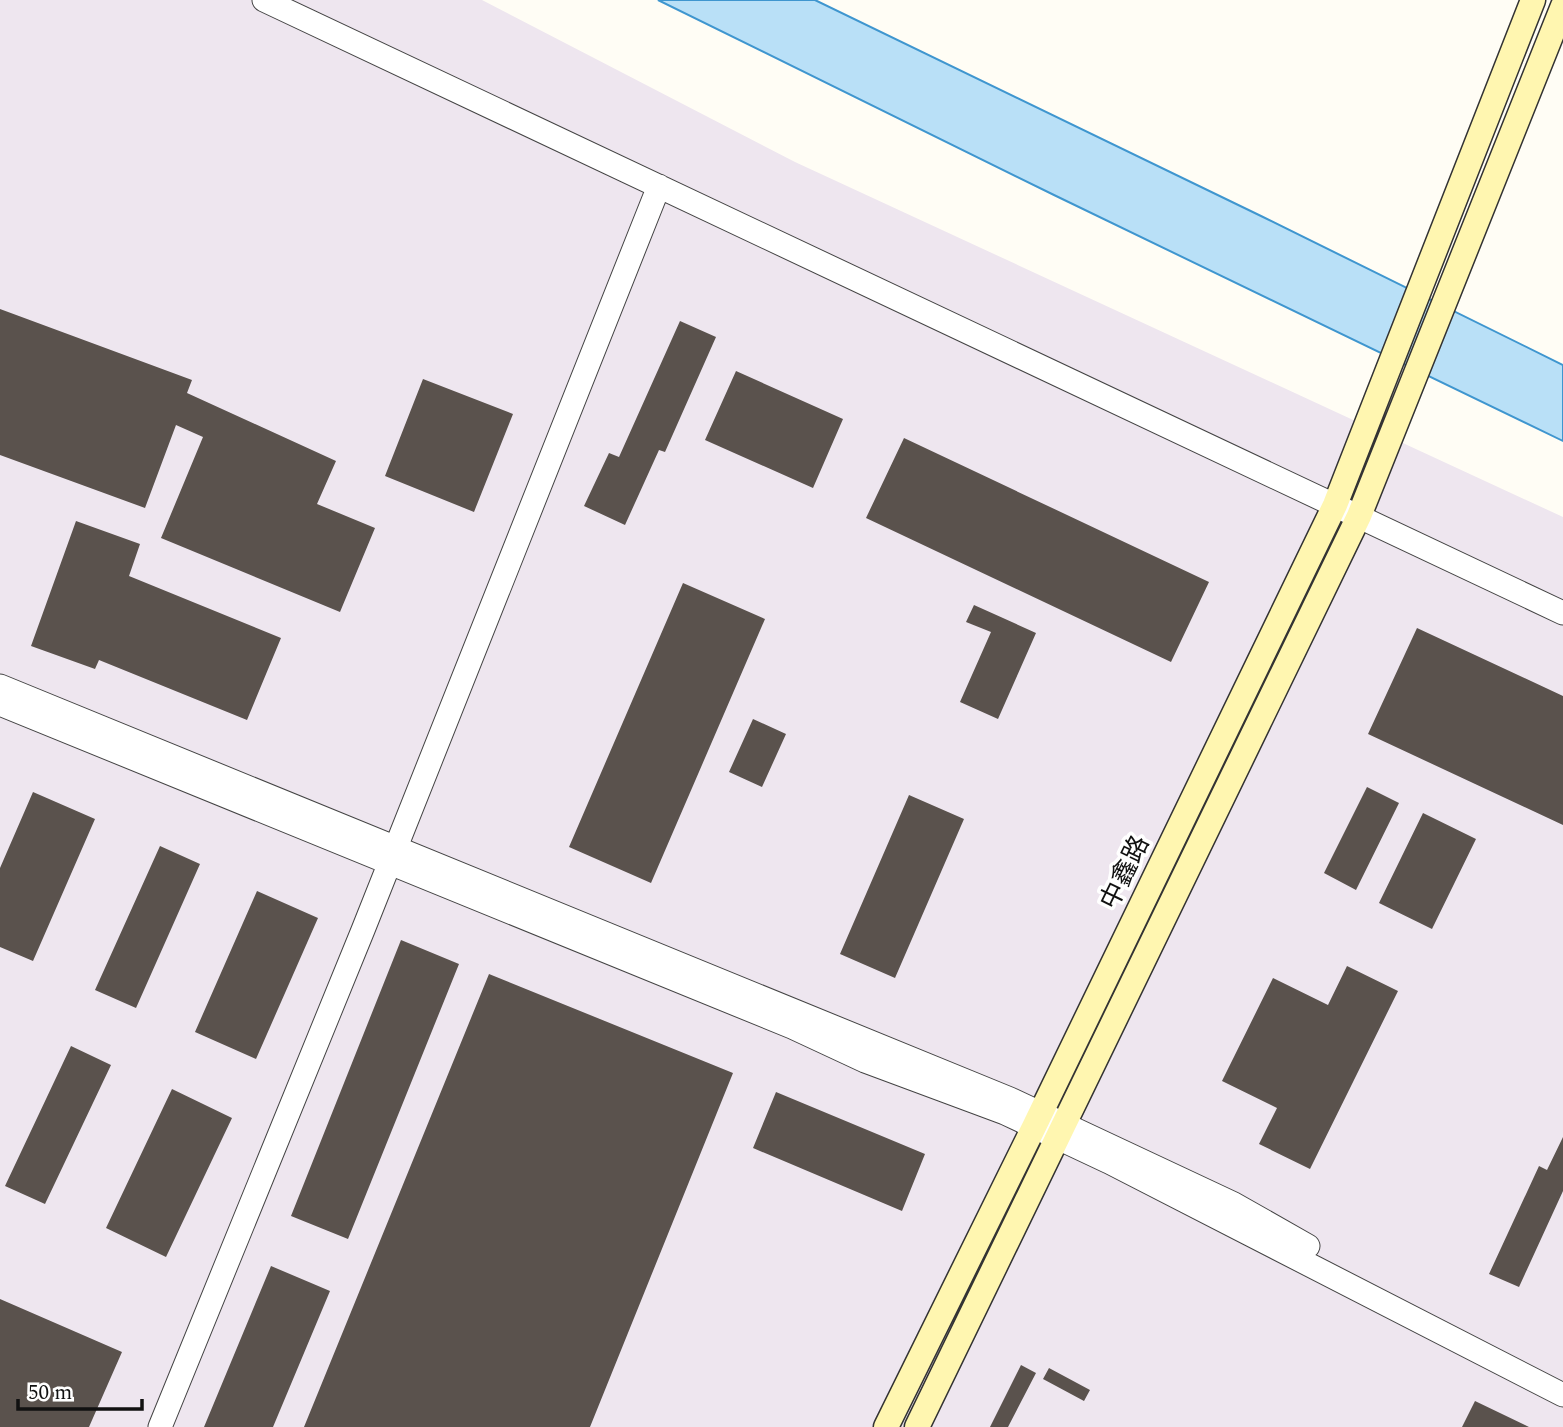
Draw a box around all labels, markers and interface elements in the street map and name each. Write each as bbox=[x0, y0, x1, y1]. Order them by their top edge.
street label: 中鑫路 bbox=[1090, 829, 1160, 916]
scale bar bbox=[18, 1368, 142, 1412]
text: 50 m bbox=[28, 1377, 72, 1409]

